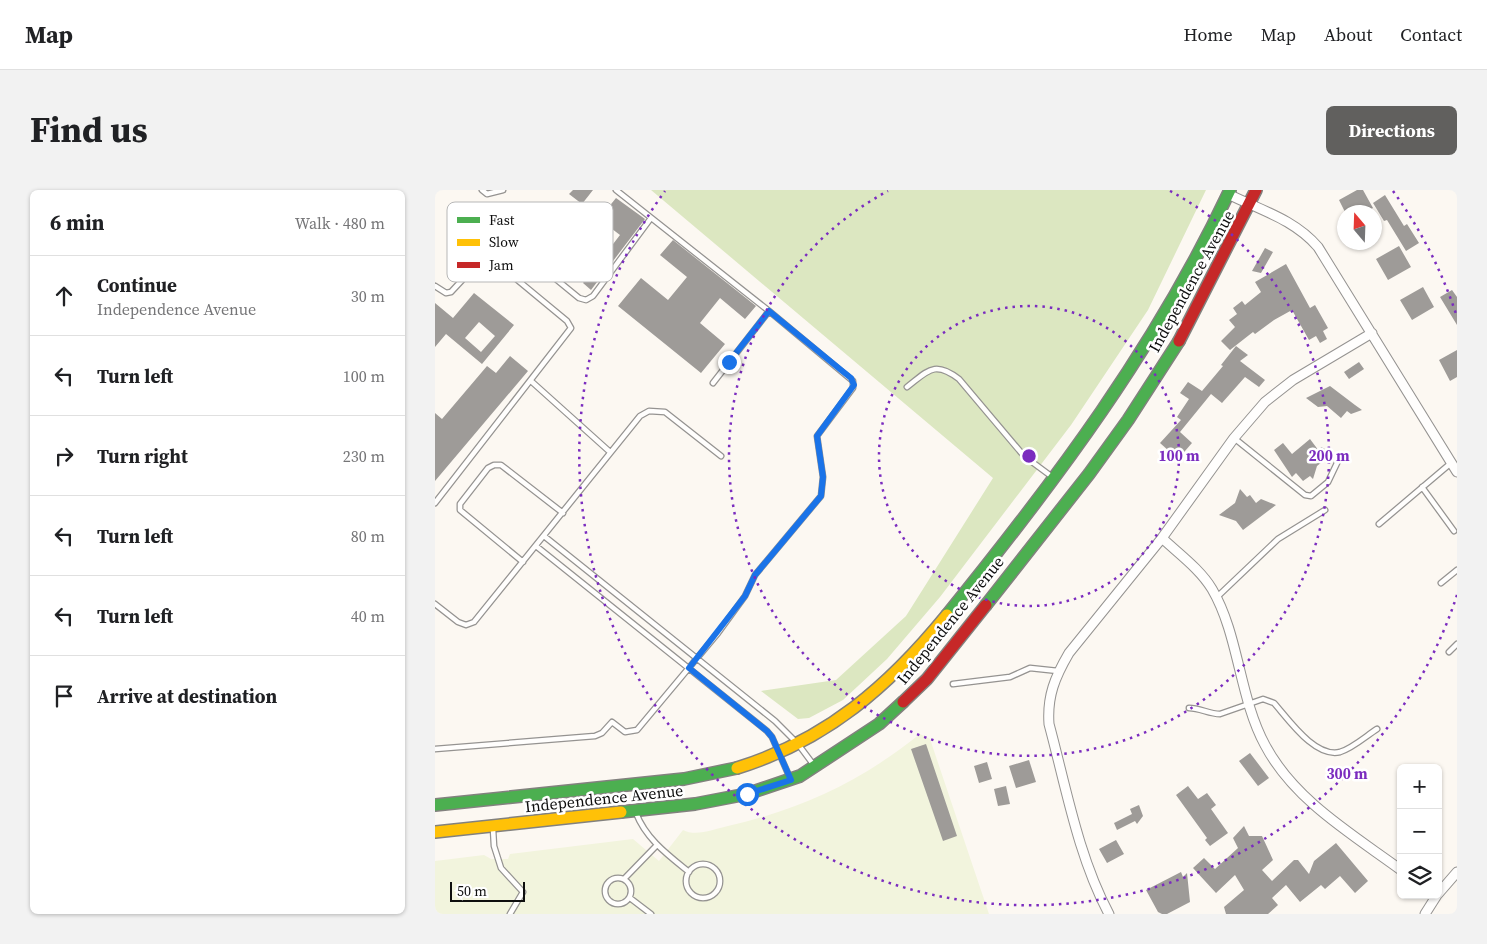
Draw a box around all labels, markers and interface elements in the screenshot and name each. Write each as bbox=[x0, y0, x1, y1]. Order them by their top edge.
text: Map bbox=[25, 18, 73, 51]
text: Home bbox=[1184, 22, 1233, 47]
text: Map bbox=[1261, 22, 1296, 47]
text: About bbox=[1324, 22, 1372, 47]
text: Contact bbox=[1400, 22, 1462, 47]
text: Find us bbox=[30, 106, 148, 154]
button: Directions bbox=[1326, 106, 1457, 155]
legend bbox=[447, 202, 613, 282]
north arrow bbox=[1337, 205, 1382, 250]
street label: Independence Avenue bbox=[1143, 206, 1239, 356]
text: 6 min bbox=[50, 208, 105, 237]
text: Fast bbox=[489, 210, 515, 230]
text: Walk · 480 m bbox=[295, 212, 385, 234]
text: Slow bbox=[489, 232, 519, 252]
text: Jam bbox=[488, 255, 514, 275]
text: Continue bbox=[97, 272, 177, 298]
icon: ahead bbox=[50, 282, 78, 310]
text: 30 m bbox=[351, 285, 385, 307]
text: Independence Avenue bbox=[97, 298, 256, 320]
route end bbox=[718, 351, 741, 374]
icon: left bbox=[50, 362, 78, 390]
text: Turn left bbox=[97, 363, 173, 389]
text: 100 m bbox=[343, 365, 385, 387]
icon: right bbox=[50, 442, 78, 470]
text: Turn right bbox=[97, 443, 188, 469]
text: 230 m bbox=[343, 445, 385, 467]
text: 100 m bbox=[1158, 445, 1200, 466]
text: 200 m bbox=[1308, 445, 1350, 466]
centre of rings bbox=[1020, 447, 1038, 465]
icon: left bbox=[50, 522, 78, 550]
text: Turn left bbox=[97, 523, 173, 549]
text: 80 m bbox=[351, 525, 385, 547]
street label: Independence Avenue bbox=[891, 551, 1009, 689]
icon: left bbox=[50, 602, 78, 630]
text: Turn left bbox=[97, 603, 173, 629]
text: 40 m bbox=[351, 605, 385, 627]
icon: arrive bbox=[50, 682, 78, 710]
text: Arrive at destination bbox=[97, 683, 277, 709]
text: 300 m bbox=[1326, 763, 1368, 784]
map controls bbox=[1397, 764, 1442, 899]
button: + bbox=[1397, 764, 1442, 809]
street label: Independence Avenue bbox=[524, 779, 684, 817]
route start bbox=[736, 783, 759, 806]
button: − bbox=[1397, 809, 1442, 854]
button: layers bbox=[1397, 854, 1442, 899]
scale bar bbox=[450, 879, 525, 902]
text: 50 m bbox=[457, 881, 487, 901]

